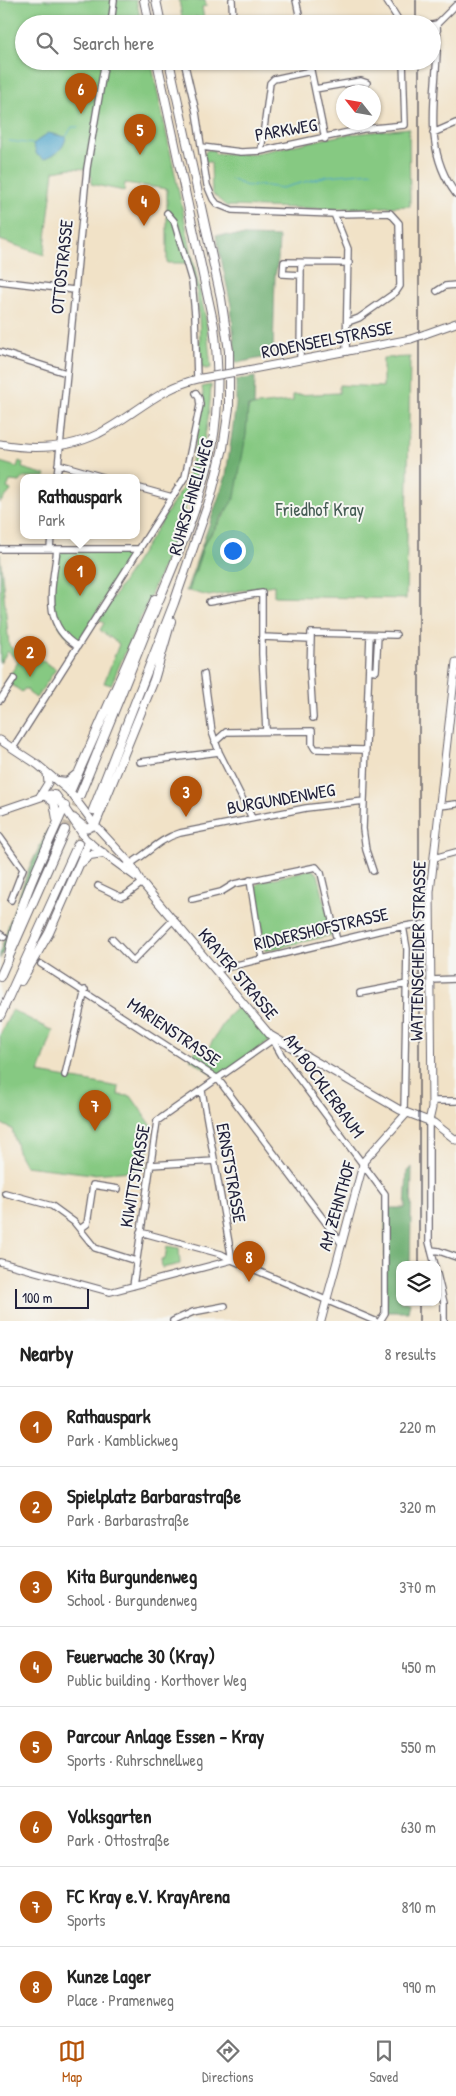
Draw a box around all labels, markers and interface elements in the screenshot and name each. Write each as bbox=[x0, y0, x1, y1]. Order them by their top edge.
search box bbox=[15, 15, 441, 70]
icon: search bbox=[33, 29, 61, 57]
text: Search here bbox=[73, 30, 154, 56]
pin: 6 bbox=[65, 73, 97, 114]
north arrow bbox=[336, 85, 381, 130]
street label: PARKWEG bbox=[253, 112, 319, 147]
pin: 5 bbox=[124, 114, 156, 155]
pin: 4 bbox=[128, 185, 160, 226]
street label: OTTOSTRASSE bbox=[44, 218, 79, 315]
street label: RODENSEELSTRASSE bbox=[259, 315, 395, 364]
street label: RUHRSCHNELLWEG bbox=[162, 435, 219, 558]
popup bbox=[20, 474, 140, 539]
text: Rathauspark bbox=[38, 483, 122, 509]
park label: Friedhof Kray bbox=[275, 497, 365, 522]
text: Park bbox=[38, 509, 65, 531]
your location bbox=[220, 538, 246, 564]
pin: 1 bbox=[64, 555, 96, 596]
pin: 2 bbox=[14, 636, 46, 677]
pin: 3 bbox=[170, 776, 202, 817]
street label: BURGUNDENWEG bbox=[225, 777, 337, 820]
street label: WATTENSCHEIDER STRASSE bbox=[403, 861, 432, 1041]
street label: RIDDERSHOFSTRASSE bbox=[251, 901, 391, 956]
street label: KRAYER STRASSE bbox=[193, 922, 284, 1025]
street label: MARIENSTRASSE bbox=[123, 991, 226, 1072]
street label: AM BOCKLERBAUM bbox=[278, 1028, 371, 1143]
pin: 7 bbox=[79, 1090, 111, 1131]
street label: ERNSTSTRASSE bbox=[210, 1121, 253, 1225]
street label: KIWITTSTRASSE bbox=[113, 1123, 156, 1229]
street label: AM ZEHNTHOF bbox=[312, 1157, 362, 1254]
pin: 8 bbox=[233, 1241, 265, 1282]
map controls bbox=[396, 1261, 441, 1306]
button: layers bbox=[396, 1261, 441, 1306]
scale bar bbox=[15, 1286, 89, 1309]
text: 100 m bbox=[22, 1288, 52, 1307]
text: Nearby bbox=[20, 1339, 73, 1368]
text: 8 results bbox=[384, 1343, 436, 1365]
text: Rathauspark bbox=[67, 1403, 151, 1429]
text: 1 bbox=[33, 1416, 39, 1438]
text: 220 m bbox=[399, 1416, 436, 1438]
text: Park · Kamblickweg bbox=[67, 1429, 178, 1451]
text: Spielplatz Barbarastraße bbox=[67, 1483, 241, 1509]
text: 2 bbox=[32, 1496, 40, 1518]
text: 320 m bbox=[400, 1496, 436, 1518]
text: Park · Barbarastraße bbox=[67, 1509, 189, 1531]
text: Kita Burgundenweg bbox=[67, 1563, 197, 1589]
text: 3 bbox=[32, 1576, 40, 1598]
text: 370 m bbox=[399, 1576, 436, 1598]
text: School · Burgundenweg bbox=[67, 1589, 197, 1611]
text: Feuerwache 30 (Kray) bbox=[67, 1643, 215, 1669]
text: 4 bbox=[33, 1656, 39, 1678]
text: 450 m bbox=[402, 1656, 436, 1678]
text: Public building · Korthover Weg bbox=[67, 1669, 247, 1691]
text: Parcour Anlage Essen - Kray bbox=[67, 1723, 264, 1749]
text: 5 bbox=[33, 1736, 39, 1758]
text: 550 m bbox=[401, 1736, 436, 1758]
text: Sports · Ruhrschnellweg bbox=[67, 1749, 203, 1771]
text: Volksgarten bbox=[67, 1803, 152, 1829]
text: 6 bbox=[33, 1816, 39, 1838]
text: 630 m bbox=[401, 1816, 436, 1838]
text: Park · Ottostraße bbox=[67, 1829, 170, 1851]
text: FC Kray e.V. KrayArena bbox=[67, 1883, 230, 1909]
text: 7 bbox=[32, 1896, 40, 1918]
text: 810 m bbox=[402, 1896, 436, 1918]
text: Sports bbox=[67, 1909, 105, 1931]
text: Kunze Lager bbox=[67, 1963, 151, 1989]
text: 8 bbox=[33, 1976, 39, 1998]
text: 990 m bbox=[403, 1976, 436, 1998]
text: Place · Pramenweg bbox=[67, 1989, 174, 2011]
tab: Map bbox=[58, 2037, 86, 2086]
tab: Directions bbox=[202, 2037, 253, 2086]
tab: Saved bbox=[369, 2037, 398, 2086]

